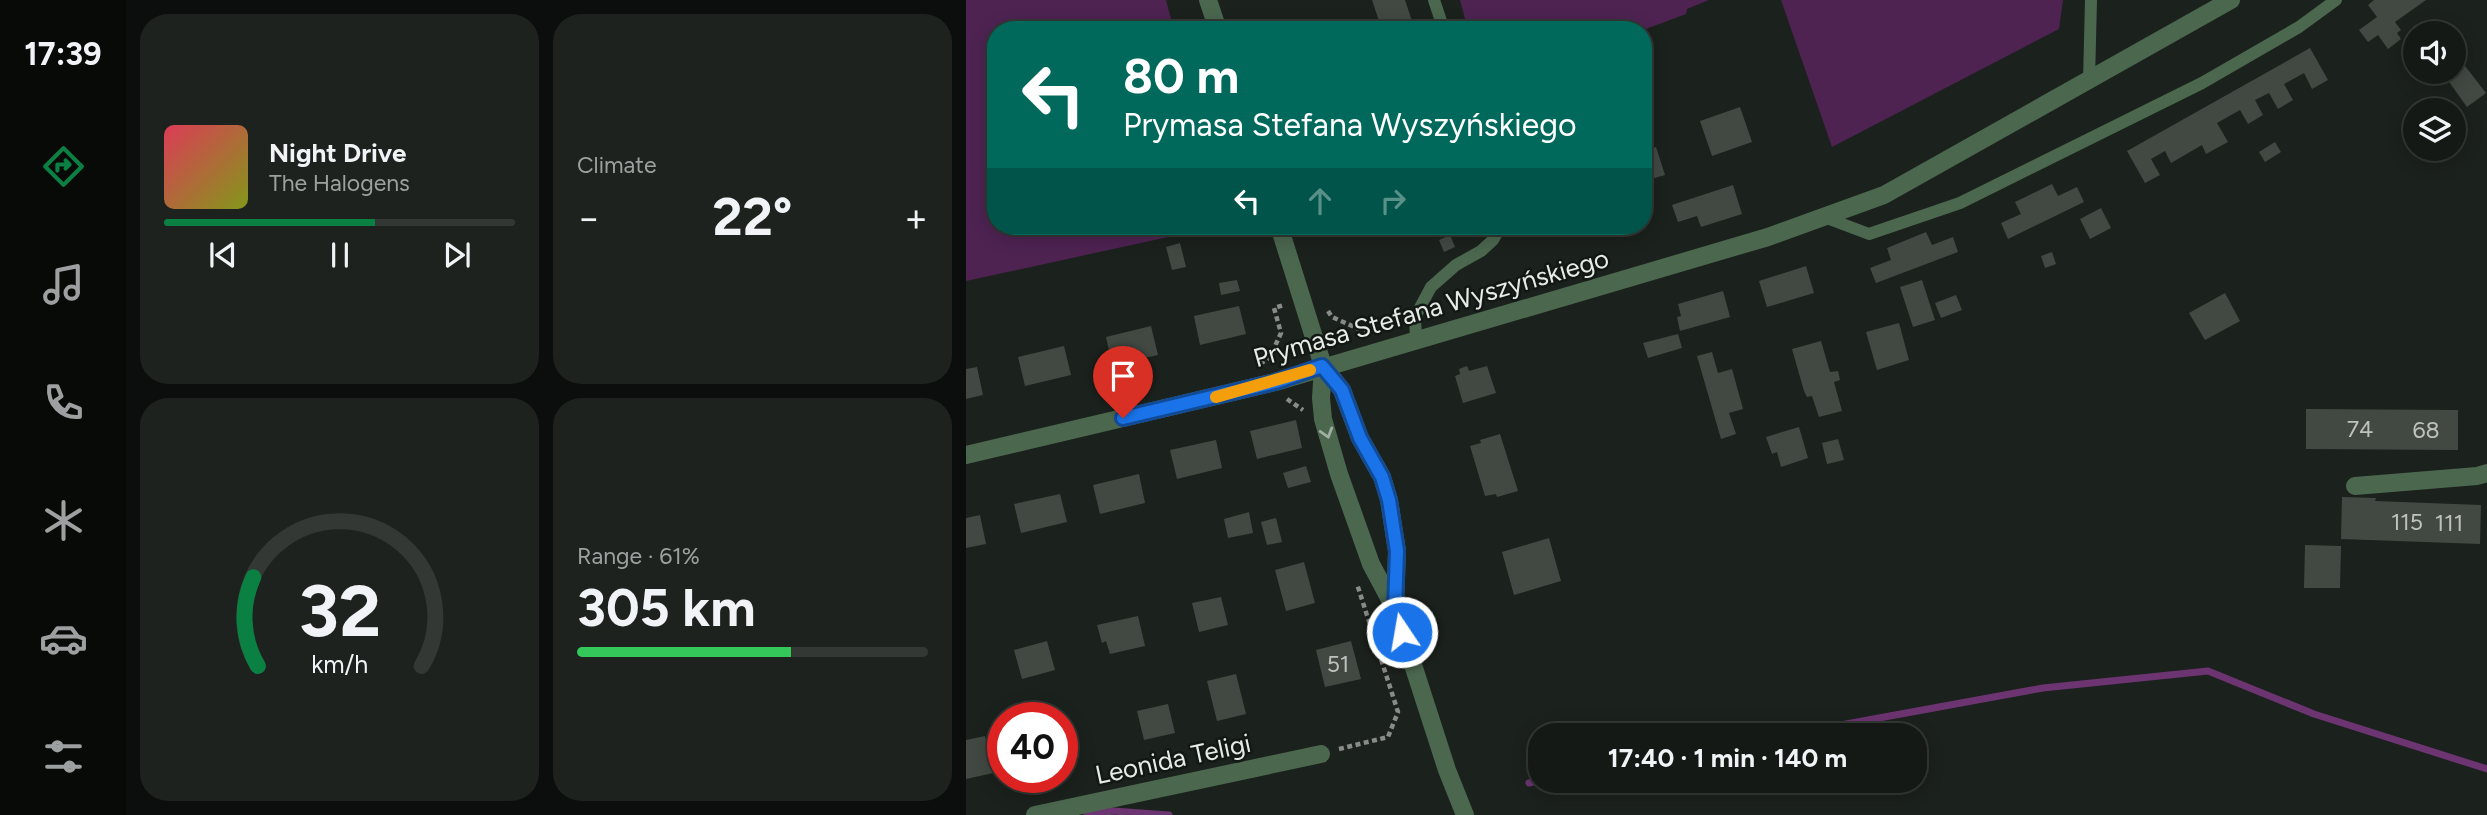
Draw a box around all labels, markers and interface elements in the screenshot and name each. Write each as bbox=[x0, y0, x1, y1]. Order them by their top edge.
map controls bbox=[2403, 21, 2466, 161]
button: sound bbox=[2403, 21, 2466, 84]
text: 17:39 bbox=[24, 35, 102, 73]
text: 80 m bbox=[1123, 46, 1239, 105]
icon: left bbox=[1008, 49, 1099, 140]
button: layers bbox=[2403, 98, 2466, 161]
text: Prymasa Stefana Wyszyńskiego bbox=[1123, 106, 1576, 144]
text: Night Drive bbox=[269, 137, 406, 169]
icon: directions bbox=[39, 142, 88, 191]
text: Climate bbox=[577, 151, 656, 179]
text: The Halogens bbox=[269, 169, 410, 197]
icon: left bbox=[1228, 182, 1266, 220]
icon: ahead bbox=[1301, 182, 1339, 220]
icon: right bbox=[1374, 182, 1412, 220]
text: 22° bbox=[713, 186, 792, 248]
text: − bbox=[577, 195, 601, 241]
text: + bbox=[904, 195, 928, 241]
icon: previous bbox=[204, 236, 242, 274]
icon: pause bbox=[321, 236, 359, 274]
icon: next bbox=[438, 236, 476, 274]
street label: Prymasa Stefana Wyszyńskiego bbox=[1249, 242, 1613, 374]
icon: music bbox=[39, 260, 88, 309]
pin bbox=[1093, 346, 1153, 418]
icon: arrive bbox=[1104, 357, 1142, 395]
icon: phone bbox=[39, 378, 88, 427]
house number: 74 bbox=[2347, 415, 2373, 443]
house number: 68 bbox=[2412, 416, 2440, 444]
one-way arrow bbox=[1319, 427, 1334, 439]
icon: climate bbox=[39, 496, 88, 545]
house number: 115 bbox=[2391, 508, 2423, 536]
house number: 111 bbox=[2435, 509, 2463, 537]
text: Range · 61% bbox=[577, 542, 700, 570]
text: 32 bbox=[298, 567, 381, 654]
text: 305 km bbox=[577, 577, 756, 639]
position arrow bbox=[1365, 595, 1439, 669]
icon: car bbox=[39, 614, 88, 663]
text: km/h bbox=[311, 648, 368, 678]
house number: 51 bbox=[1327, 650, 1349, 678]
speed limit sign: 40 bbox=[987, 702, 1078, 793]
street label: Leonida Teligi bbox=[1092, 727, 1254, 791]
icon: filters bbox=[39, 732, 88, 781]
text: 17:40 · 1 min · 140 m bbox=[1608, 742, 1847, 774]

